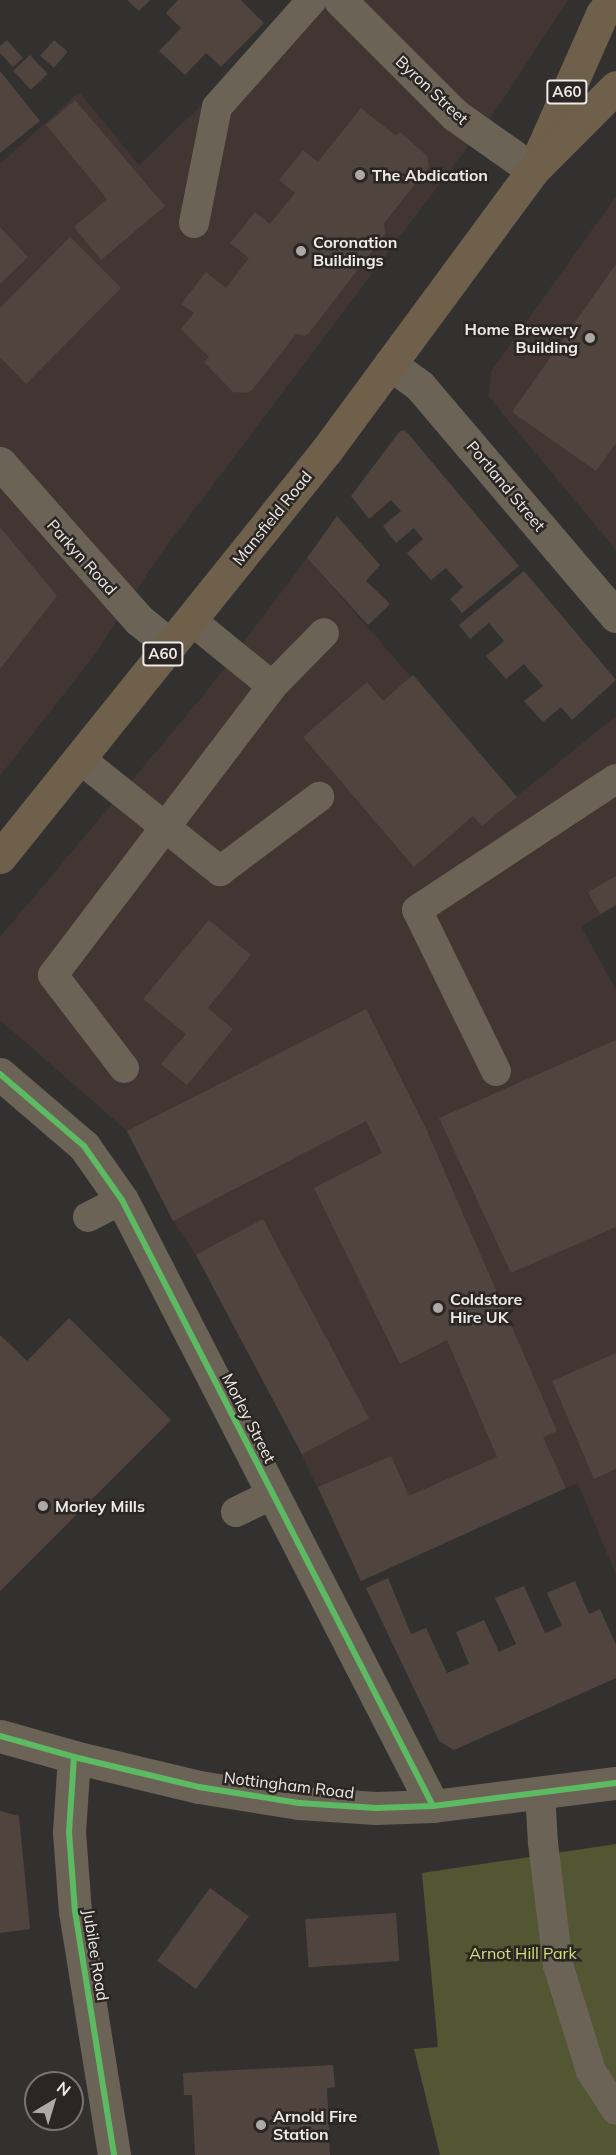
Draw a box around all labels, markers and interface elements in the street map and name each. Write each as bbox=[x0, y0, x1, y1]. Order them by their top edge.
street label: Byron Street bbox=[392, 52, 472, 128]
road number: A60 bbox=[546, 80, 588, 104]
place label: The Abdication bbox=[372, 165, 488, 185]
marker: The Abdication bbox=[353, 168, 367, 182]
place label: Coronation Buildings bbox=[313, 232, 397, 270]
marker: Coronation Buildings bbox=[294, 244, 308, 258]
place label: Home Brewery Building bbox=[465, 319, 578, 357]
marker: Home Brewery Building bbox=[583, 331, 597, 345]
street label: Portland Street bbox=[463, 437, 549, 535]
street label: Mansfield Road bbox=[228, 467, 316, 569]
street label: Parkyn Road bbox=[43, 515, 121, 599]
road number: A60 bbox=[142, 642, 184, 666]
place label: Coldstore Hire UK bbox=[450, 1289, 522, 1327]
marker: Coldstore Hire UK bbox=[431, 1301, 445, 1315]
street label: Morley Street bbox=[218, 1370, 280, 1466]
place label: Morley Mills bbox=[55, 1496, 145, 1516]
marker: Morley Mills bbox=[36, 1499, 50, 1513]
street label: Nottingham Road bbox=[223, 1767, 355, 1803]
street label: Jubilee Road bbox=[79, 1908, 113, 2002]
park label: Arnot Hill Park bbox=[469, 1943, 577, 1963]
north arrow bbox=[24, 2071, 84, 2131]
text: N bbox=[53, 2077, 75, 2100]
place label: Arnold Fire Station bbox=[273, 2106, 357, 2144]
marker: Arnold Fire Station bbox=[254, 2118, 268, 2132]

